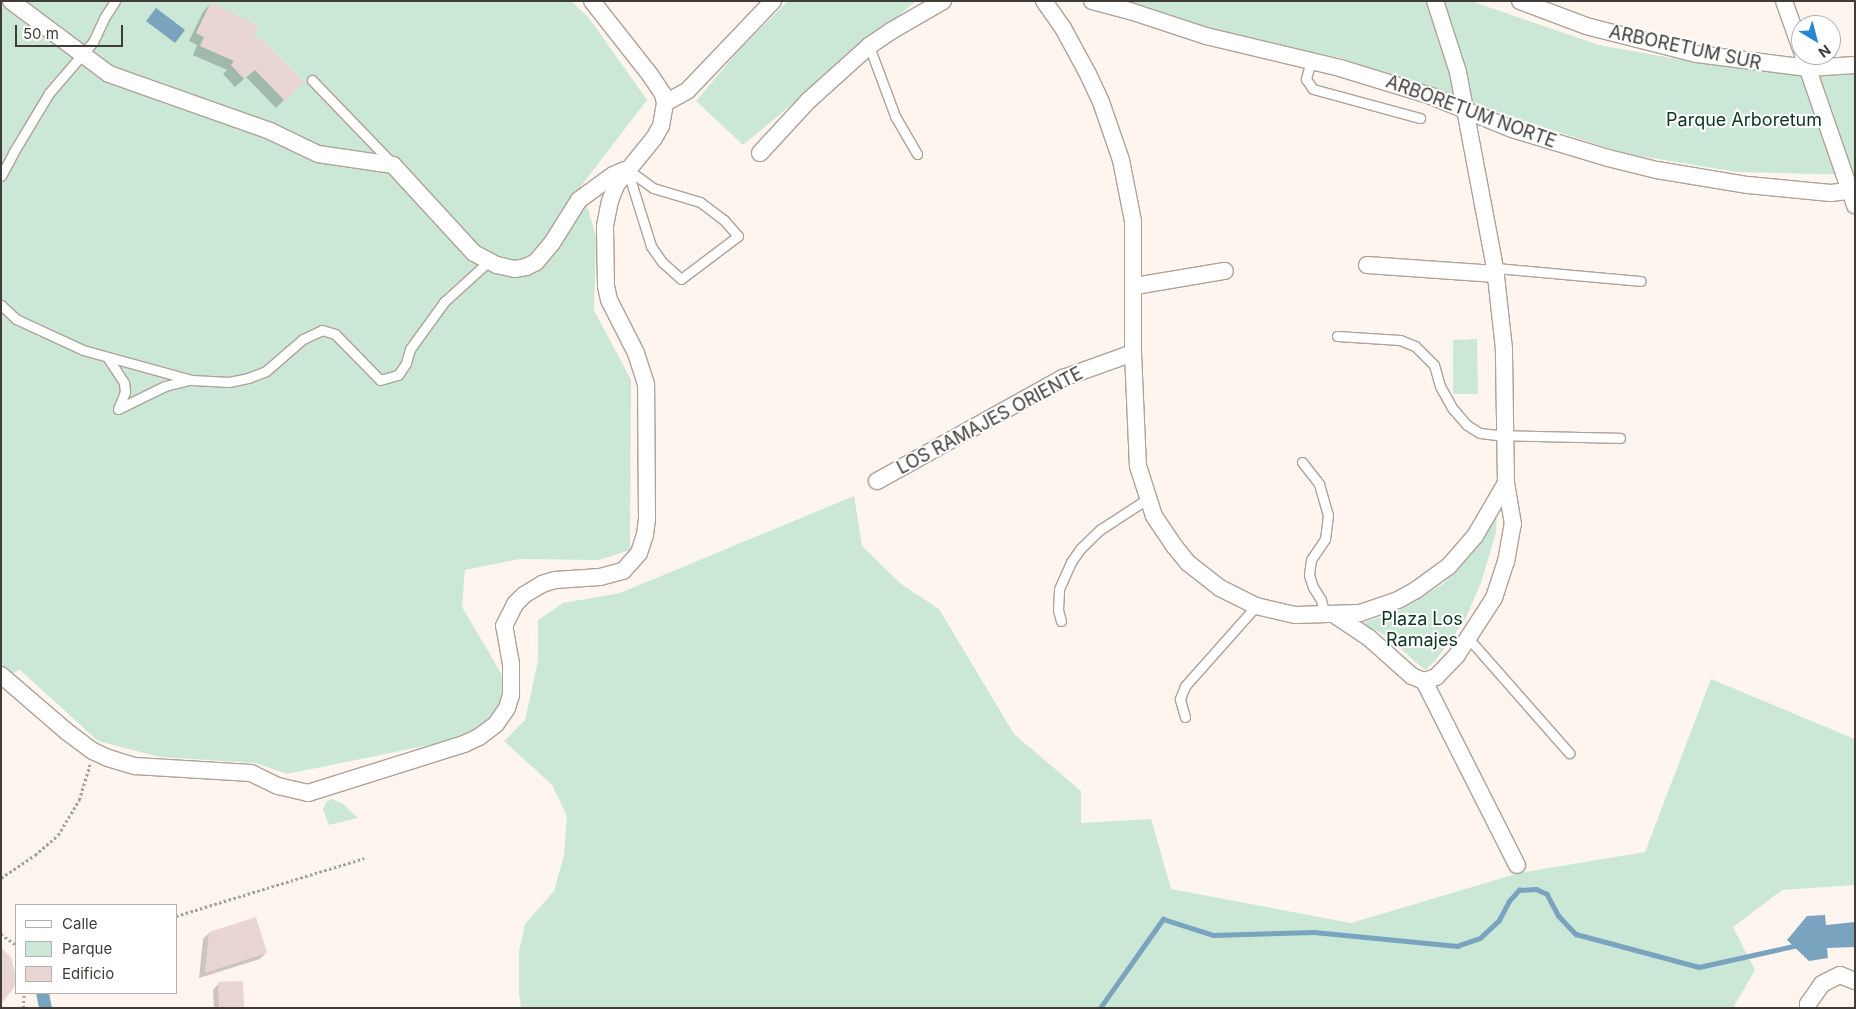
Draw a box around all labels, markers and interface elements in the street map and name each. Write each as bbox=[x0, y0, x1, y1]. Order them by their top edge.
scale bar bbox=[18, 15, 125, 47]
north arrow bbox=[1791, 15, 1841, 65]
street label: ARBORETUM SUR bbox=[1607, 21, 1763, 75]
text: 50 m bbox=[23, 24, 59, 43]
text: N bbox=[1815, 42, 1834, 62]
street label: ARBORETUM NORTE bbox=[1383, 71, 1559, 153]
park label: Parque Arboretum bbox=[1666, 109, 1822, 131]
street label: LOS RAMAJES ORIENTE bbox=[893, 363, 1087, 479]
park label: Plaza Los Ramajes bbox=[1381, 609, 1463, 652]
legend bbox=[15, 904, 178, 994]
text: Calle bbox=[62, 914, 97, 933]
text: Parque bbox=[62, 939, 112, 958]
text: Edificio bbox=[62, 964, 114, 983]

